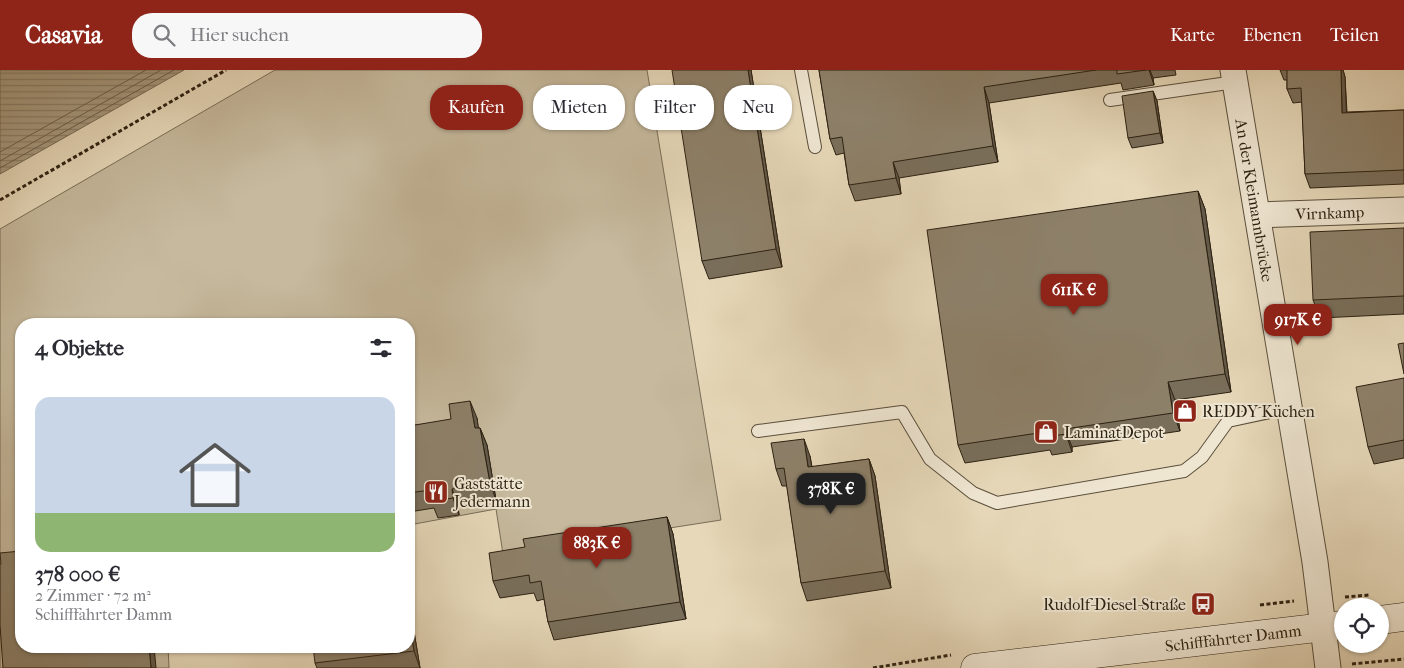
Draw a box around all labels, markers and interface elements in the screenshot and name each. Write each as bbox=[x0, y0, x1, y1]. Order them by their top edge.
search box bbox=[132, 13, 482, 58]
text: Casavia bbox=[25, 21, 102, 49]
icon: search bbox=[150, 21, 178, 49]
text: Hier suchen bbox=[190, 24, 289, 46]
text: Karte bbox=[1170, 25, 1215, 46]
text: Ebenen bbox=[1243, 25, 1302, 46]
text: Teilen bbox=[1330, 25, 1379, 46]
chip: Kaufen bbox=[430, 85, 523, 130]
chip: Mieten bbox=[533, 85, 625, 130]
chip: Filter bbox=[635, 85, 714, 130]
chip: Neu bbox=[724, 85, 792, 130]
street label: An der Kleimannbrücke bbox=[1232, 116, 1278, 283]
street label: Virnkamp bbox=[1294, 202, 1365, 223]
pin: 611K € bbox=[1033, 274, 1115, 316]
text: 611K € bbox=[1052, 280, 1096, 299]
pin: 917K € bbox=[1257, 304, 1339, 346]
text: 917K € bbox=[1275, 310, 1321, 329]
icon: filters bbox=[367, 334, 395, 362]
text: 4 Objekte bbox=[35, 336, 124, 360]
shop icon: REDDY Küchen bbox=[1172, 398, 1198, 424]
place label: REDDY Küchen bbox=[1202, 402, 1316, 421]
shop icon: LaminatDepot bbox=[1033, 419, 1059, 445]
place label: LaminatDepot bbox=[1064, 423, 1164, 442]
icon: home bbox=[170, 430, 260, 520]
pin: 378K € bbox=[790, 472, 872, 515]
place label: Gaststätte Jedermann bbox=[452, 474, 531, 511]
restaurant icon: Gaststätte Jedermann bbox=[423, 479, 449, 505]
text: 378K € bbox=[808, 479, 854, 498]
pin: 883K € bbox=[556, 526, 638, 569]
text: 883K € bbox=[573, 533, 621, 552]
text: 378 000 € bbox=[35, 562, 121, 586]
text: 2 Zimmer · 72 m² bbox=[35, 586, 151, 605]
bus stop icon: Rudolf-Diesel-Straße bbox=[1190, 591, 1216, 617]
place label: Rudolf-Diesel-Straße bbox=[1043, 595, 1186, 614]
map controls bbox=[1334, 598, 1389, 653]
button: locate bbox=[1334, 598, 1389, 653]
text: Schifffahrter Damm bbox=[35, 605, 172, 624]
street label: Schifffahrter Damm bbox=[1164, 620, 1303, 655]

